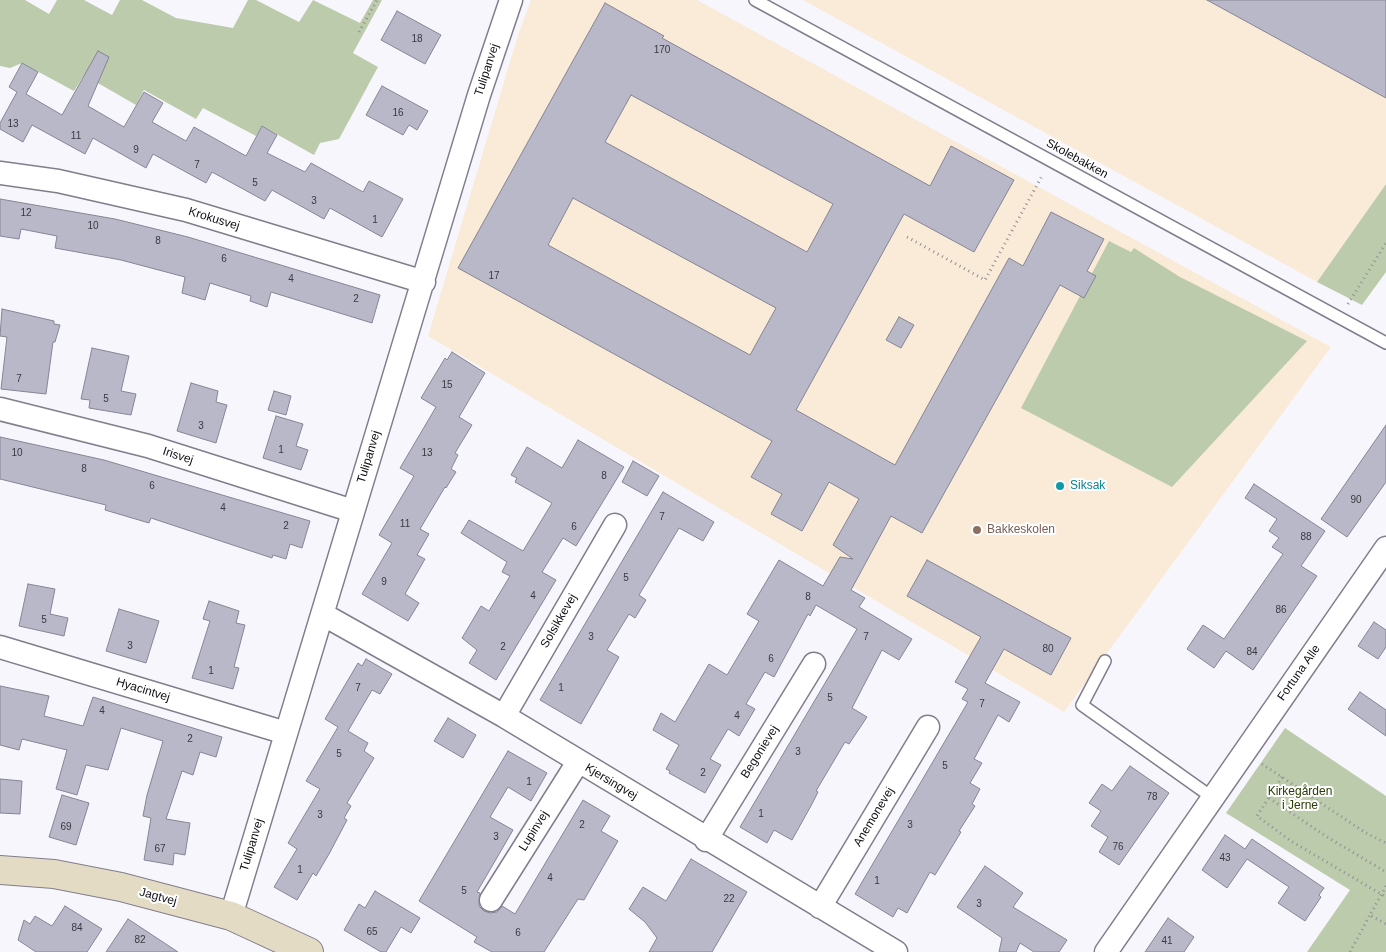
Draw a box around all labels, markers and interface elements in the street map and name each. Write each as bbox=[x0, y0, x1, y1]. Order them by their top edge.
house number: 18 bbox=[411, 33, 423, 45]
street label: Tulipanvej bbox=[472, 42, 502, 98]
house number: 170 bbox=[654, 44, 670, 56]
house number: 16 bbox=[392, 107, 404, 119]
house number: 13 bbox=[7, 118, 19, 130]
house number: 11 bbox=[71, 130, 81, 142]
street label: Skolebakken bbox=[1043, 136, 1111, 182]
house number: 9 bbox=[133, 144, 139, 156]
house number: 7 bbox=[194, 159, 200, 171]
house number: 5 bbox=[252, 177, 258, 189]
house number: 3 bbox=[311, 195, 317, 207]
street label: Krokusvej bbox=[187, 204, 241, 234]
house number: 12 bbox=[20, 207, 32, 219]
house number: 1 bbox=[372, 214, 378, 226]
house number: 10 bbox=[87, 220, 99, 232]
house number: 8 bbox=[155, 235, 161, 247]
house number: 6 bbox=[221, 253, 227, 265]
house number: 17 bbox=[488, 270, 500, 282]
house number: 4 bbox=[288, 273, 294, 285]
house number: 2 bbox=[353, 293, 359, 305]
house number: 7 bbox=[16, 373, 22, 385]
house number: 15 bbox=[441, 379, 453, 391]
house number: 5 bbox=[103, 393, 109, 405]
house number: 3 bbox=[198, 420, 204, 432]
street label: Tulipanvej bbox=[354, 429, 384, 485]
street label: Irisvej bbox=[161, 444, 195, 468]
house number: 1 bbox=[278, 444, 284, 456]
house number: 10 bbox=[11, 447, 23, 459]
house number: 13 bbox=[421, 447, 433, 459]
house number: 8 bbox=[81, 463, 87, 475]
house number: 8 bbox=[601, 470, 607, 482]
place label: Siksak bbox=[1070, 479, 1105, 493]
house number: 6 bbox=[149, 480, 155, 492]
marker: Siksak bbox=[1054, 480, 1066, 492]
house number: 90 bbox=[1350, 494, 1362, 506]
house number: 4 bbox=[220, 502, 226, 514]
house number: 7 bbox=[659, 511, 665, 523]
house number: 11 bbox=[400, 518, 410, 530]
house number: 2 bbox=[283, 520, 289, 532]
house number: 6 bbox=[571, 521, 577, 533]
place label: Bakkeskolen bbox=[987, 523, 1055, 537]
marker: Bakkeskolen bbox=[971, 524, 983, 536]
house number: 88 bbox=[1300, 531, 1312, 543]
house number: 5 bbox=[623, 572, 629, 584]
house number: 9 bbox=[381, 576, 387, 588]
house number: 4 bbox=[530, 590, 536, 602]
street label: Solsikkevej bbox=[538, 591, 580, 651]
house number: 8 bbox=[805, 591, 811, 603]
house number: 86 bbox=[1275, 604, 1287, 616]
house number: 5 bbox=[41, 614, 47, 626]
house number: 3 bbox=[588, 631, 594, 643]
house number: 7 bbox=[863, 631, 869, 643]
house number: 3 bbox=[127, 640, 133, 652]
house number: 2 bbox=[500, 641, 506, 653]
street label: Fortuna Alle bbox=[1275, 642, 1323, 704]
house number: 80 bbox=[1042, 643, 1054, 655]
house number: 84 bbox=[1246, 646, 1258, 658]
house number: 6 bbox=[768, 653, 774, 665]
house number: 1 bbox=[208, 665, 214, 677]
street label: Hyacintvej bbox=[114, 675, 172, 705]
house number: 7 bbox=[355, 682, 361, 694]
house number: 1 bbox=[558, 682, 564, 694]
house number: 5 bbox=[827, 692, 833, 704]
house number: 7 bbox=[979, 698, 985, 710]
house number: 4 bbox=[99, 705, 105, 717]
house number: 4 bbox=[734, 710, 740, 722]
street label: Begonievej bbox=[738, 723, 782, 781]
house number: 2 bbox=[187, 733, 193, 745]
house number: 3 bbox=[795, 746, 801, 758]
house number: 5 bbox=[336, 748, 342, 760]
house number: 5 bbox=[942, 760, 948, 772]
street label: Kjersingvej bbox=[582, 761, 640, 803]
house number: 2 bbox=[700, 767, 706, 779]
house number: 1 bbox=[526, 776, 532, 788]
street label: Anemonevej bbox=[851, 785, 897, 849]
park label: Kirkegården i Jerne bbox=[1268, 785, 1332, 813]
house number: 78 bbox=[1146, 791, 1158, 803]
street label: Lupinvej bbox=[516, 808, 552, 854]
house number: 1 bbox=[758, 808, 764, 820]
house number: 3 bbox=[317, 809, 323, 821]
street label: Tulipanvej bbox=[237, 817, 267, 873]
house number: 2 bbox=[579, 819, 585, 831]
house number: 3 bbox=[907, 819, 913, 831]
house number: 69 bbox=[60, 821, 72, 833]
house number: 3 bbox=[493, 831, 499, 843]
house number: 76 bbox=[1112, 841, 1124, 853]
house number: 67 bbox=[154, 843, 166, 855]
house number: 43 bbox=[1219, 852, 1231, 864]
house number: 1 bbox=[297, 864, 303, 876]
house number: 4 bbox=[547, 872, 553, 884]
house number: 1 bbox=[874, 875, 880, 887]
street label: Jagtvej bbox=[138, 885, 178, 909]
house number: 5 bbox=[461, 885, 467, 897]
house number: 22 bbox=[723, 893, 735, 905]
house number: 3 bbox=[976, 898, 982, 910]
house number: 84 bbox=[71, 922, 83, 934]
house number: 65 bbox=[366, 926, 378, 938]
house number: 6 bbox=[515, 927, 521, 939]
house number: 82 bbox=[134, 934, 146, 946]
house number: 41 bbox=[1161, 935, 1173, 947]

